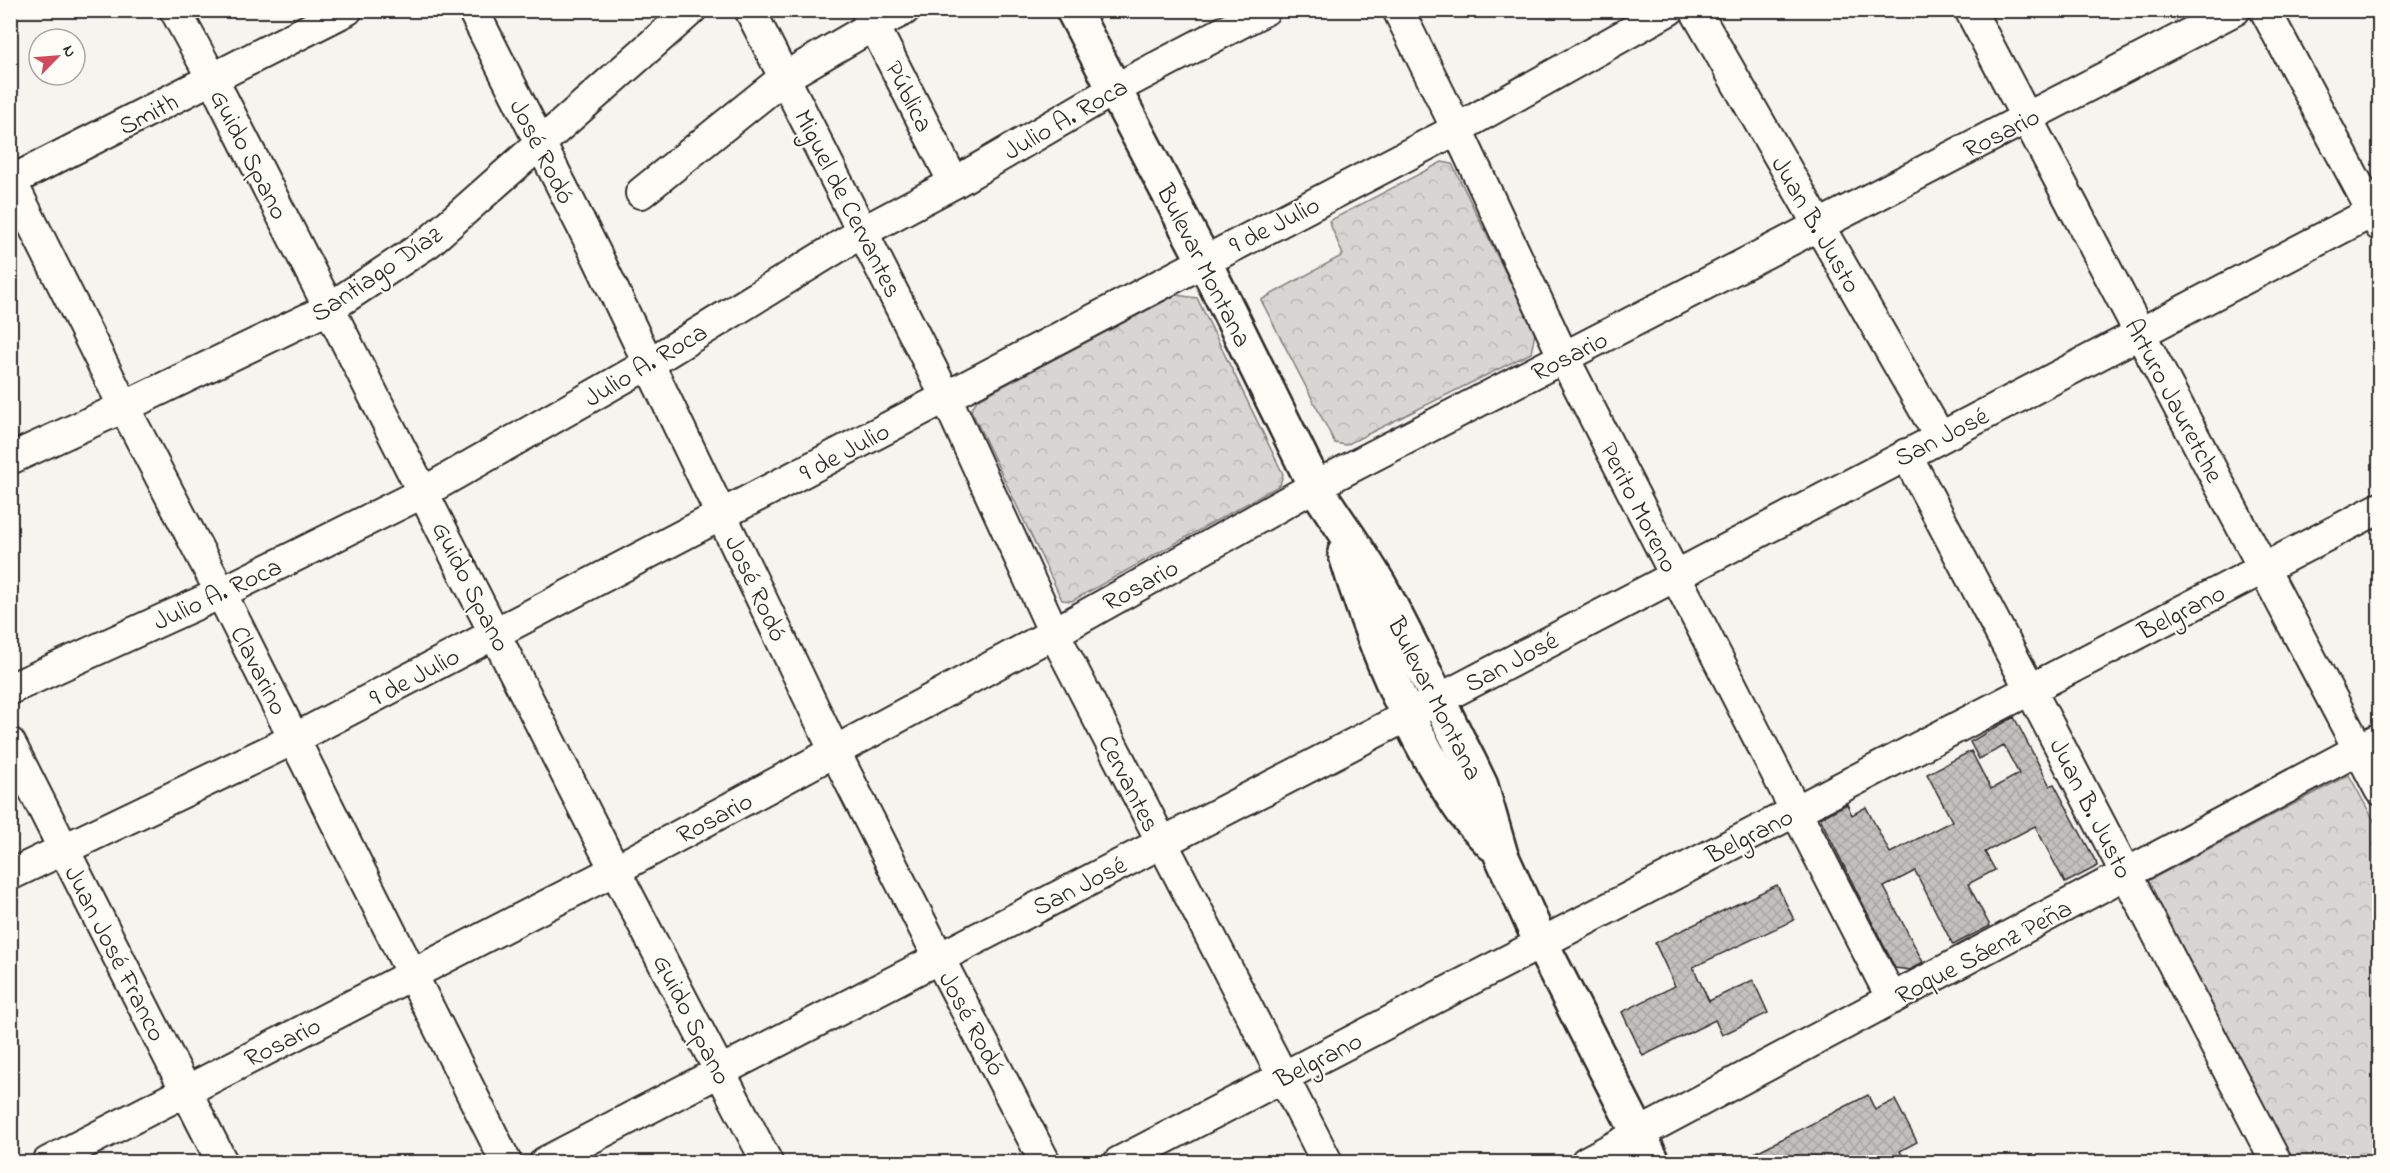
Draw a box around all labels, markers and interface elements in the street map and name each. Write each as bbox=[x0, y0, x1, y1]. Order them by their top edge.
north arrow bbox=[27, 27, 87, 87]
text: N bbox=[56, 42, 82, 62]
street label: Pública bbox=[873, 55, 941, 140]
street label: Julio A. Roca bbox=[997, 70, 1136, 172]
street label: Guido Spano bbox=[198, 84, 296, 227]
street label: Smith bbox=[113, 85, 186, 147]
street label: José Rodó bbox=[498, 93, 583, 212]
street label: Rosario bbox=[1957, 99, 2047, 170]
street label: Miguel de Cervantes bbox=[782, 104, 910, 305]
street label: Juan B. Justo bbox=[1760, 150, 1869, 301]
street label: Bulevar Montana bbox=[1144, 177, 1260, 355]
street label: 9 de Julio bbox=[1223, 188, 1327, 266]
street label: Santiago Díaz bbox=[304, 217, 451, 334]
street label: Arturo Jauretche bbox=[2113, 312, 2232, 491]
street label: Julio A. Roca bbox=[578, 315, 715, 418]
street label: Rosario bbox=[1525, 322, 1615, 393]
street label: San José bbox=[1889, 399, 1996, 479]
street label: 9 de Julio bbox=[794, 414, 897, 493]
street label: Perito Moreno bbox=[1588, 436, 1686, 580]
street label: Guido Spano bbox=[420, 516, 518, 659]
street label: José Rodó bbox=[713, 530, 796, 649]
street label: Julio A. Roca bbox=[148, 549, 289, 642]
street label: Rosario bbox=[1097, 550, 1186, 623]
street label: Belgrano bbox=[2131, 575, 2233, 652]
street label: Bulevar Montana bbox=[1375, 610, 1491, 788]
street label: Clavarino bbox=[219, 620, 296, 723]
street label: San José bbox=[1459, 623, 1566, 704]
street label: 9 de Julio bbox=[364, 639, 467, 718]
street label: Cervantes bbox=[1087, 729, 1168, 840]
street label: Juan B. Justo bbox=[2038, 733, 2141, 886]
street label: Rosario bbox=[671, 784, 760, 856]
street label: Belgrano bbox=[1699, 799, 1801, 876]
street label: San José bbox=[1027, 848, 1134, 928]
street label: Juan José Franco bbox=[53, 860, 174, 1049]
street label: Roque Sáenz Peña bbox=[1889, 891, 2080, 1016]
street label: Guido Spano bbox=[641, 949, 739, 1092]
street label: José Rodó bbox=[927, 965, 1014, 1083]
street label: Rosario bbox=[238, 1008, 328, 1079]
street label: Belgrano bbox=[1268, 1023, 1370, 1100]

